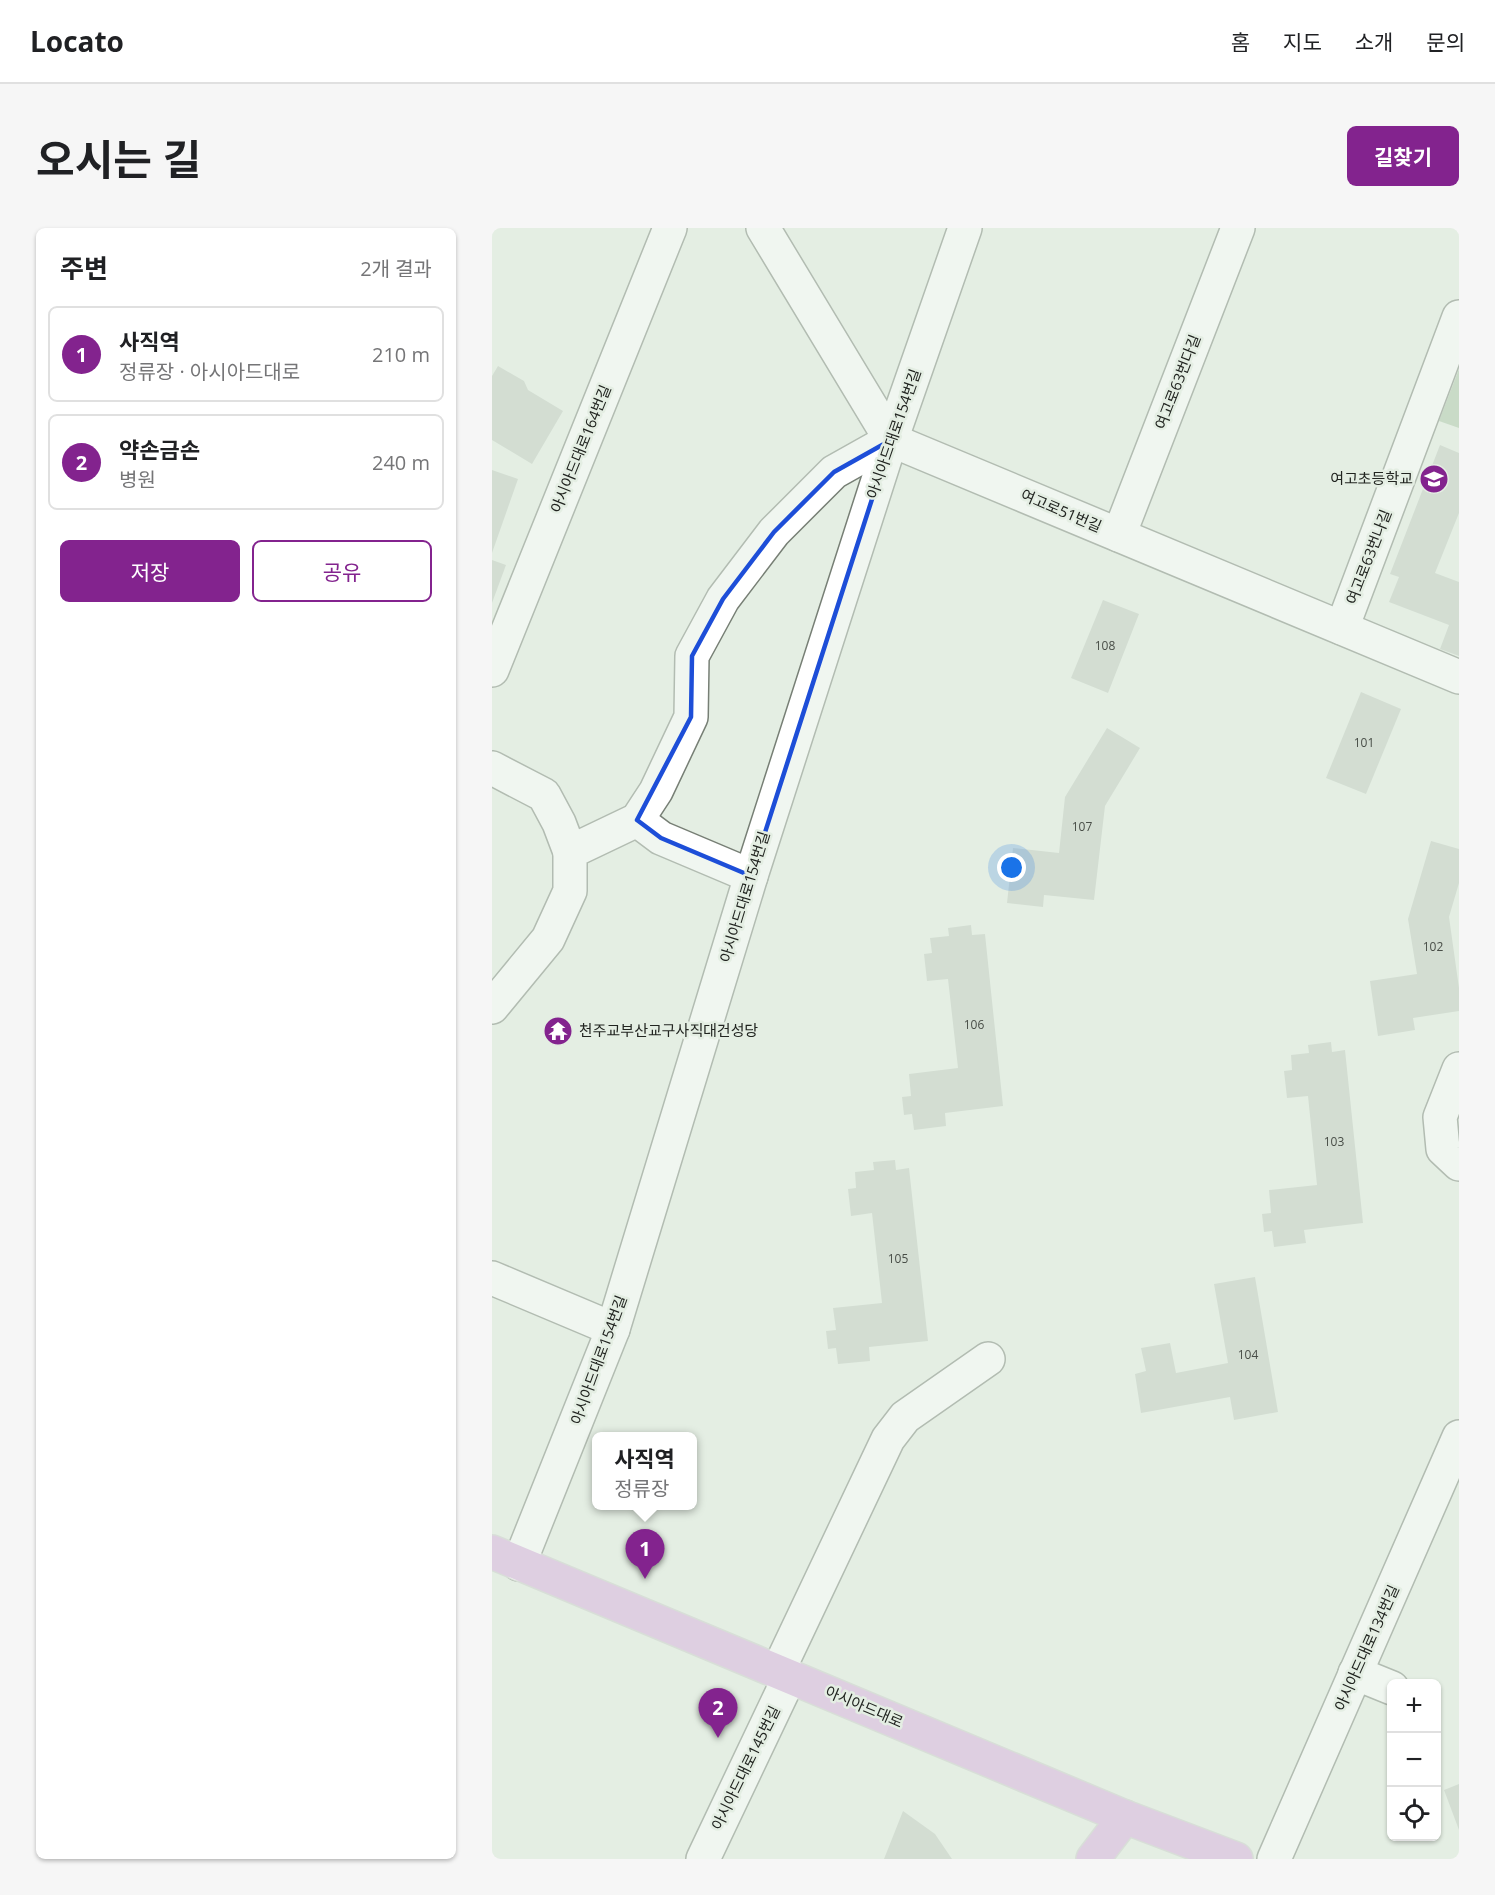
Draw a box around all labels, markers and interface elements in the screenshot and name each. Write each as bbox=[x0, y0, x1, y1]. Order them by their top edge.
text: Locato bbox=[30, 22, 124, 60]
text: 홈 bbox=[1231, 28, 1250, 56]
text: 지도 bbox=[1283, 28, 1322, 56]
text: 소개 bbox=[1355, 28, 1393, 56]
text: 문의 bbox=[1426, 28, 1465, 56]
button: 길찾기 bbox=[1347, 126, 1459, 186]
text: 오시는 길 bbox=[36, 130, 201, 187]
text: 주변 bbox=[60, 250, 108, 286]
text: 2개 결과 bbox=[360, 255, 432, 282]
text: 사직역 bbox=[119, 326, 180, 356]
street label: 여고로63번다길 bbox=[1150, 331, 1204, 432]
text: 1 bbox=[76, 341, 87, 368]
text: 210 m bbox=[372, 341, 430, 368]
text: 정류장 · 아시아드대로 bbox=[119, 358, 300, 385]
street label: 아시아드대로154번길 bbox=[861, 366, 925, 501]
street label: 아시아드대로164번길 bbox=[545, 382, 615, 515]
text: 약손금손 bbox=[119, 434, 200, 464]
text: 2 bbox=[76, 449, 87, 476]
text: 240 m bbox=[372, 449, 430, 476]
school or university icon: 여고초등학교 bbox=[1418, 463, 1450, 495]
text: 병원 bbox=[119, 466, 156, 493]
place label: 여고초등학교 bbox=[1330, 468, 1413, 488]
street label: 여고로51번길 bbox=[1018, 484, 1105, 536]
street label: 여고로63번나길 bbox=[1341, 506, 1395, 607]
button: 저장 bbox=[60, 540, 240, 602]
button: 공유 bbox=[252, 540, 432, 602]
house number: 108 bbox=[1095, 637, 1115, 654]
house number: 101 bbox=[1354, 734, 1374, 751]
house number: 107 bbox=[1072, 818, 1092, 835]
street label: 아시아드대로154번길 bbox=[715, 829, 774, 965]
your location bbox=[997, 853, 1026, 882]
house number: 102 bbox=[1423, 938, 1443, 955]
temple icon: 천주교부산교구사직대건성당 bbox=[542, 1015, 574, 1047]
house number: 106 bbox=[964, 1016, 984, 1033]
place label: 천주교부산교구사직대건성당 bbox=[579, 1020, 759, 1040]
house number: 103 bbox=[1324, 1133, 1344, 1150]
house number: 105 bbox=[888, 1250, 908, 1267]
street label: 아시아드대로154번길 bbox=[565, 1292, 631, 1427]
house number: 104 bbox=[1238, 1346, 1258, 1363]
popup bbox=[592, 1432, 697, 1510]
text: 사직역 bbox=[614, 1443, 675, 1473]
text: 정류장 bbox=[614, 1475, 669, 1502]
pin: 1 bbox=[626, 1530, 664, 1579]
street label: 아시아드대로134번길 bbox=[1329, 1581, 1403, 1714]
map controls bbox=[1387, 1679, 1441, 1841]
button: + bbox=[1387, 1679, 1441, 1733]
street label: 아시아드대로 bbox=[822, 1681, 906, 1731]
pin: 2 bbox=[698, 1688, 738, 1738]
street label: 아시아드대로145번길 bbox=[706, 1702, 784, 1833]
button: − bbox=[1387, 1733, 1441, 1787]
button: locate bbox=[1387, 1787, 1441, 1841]

